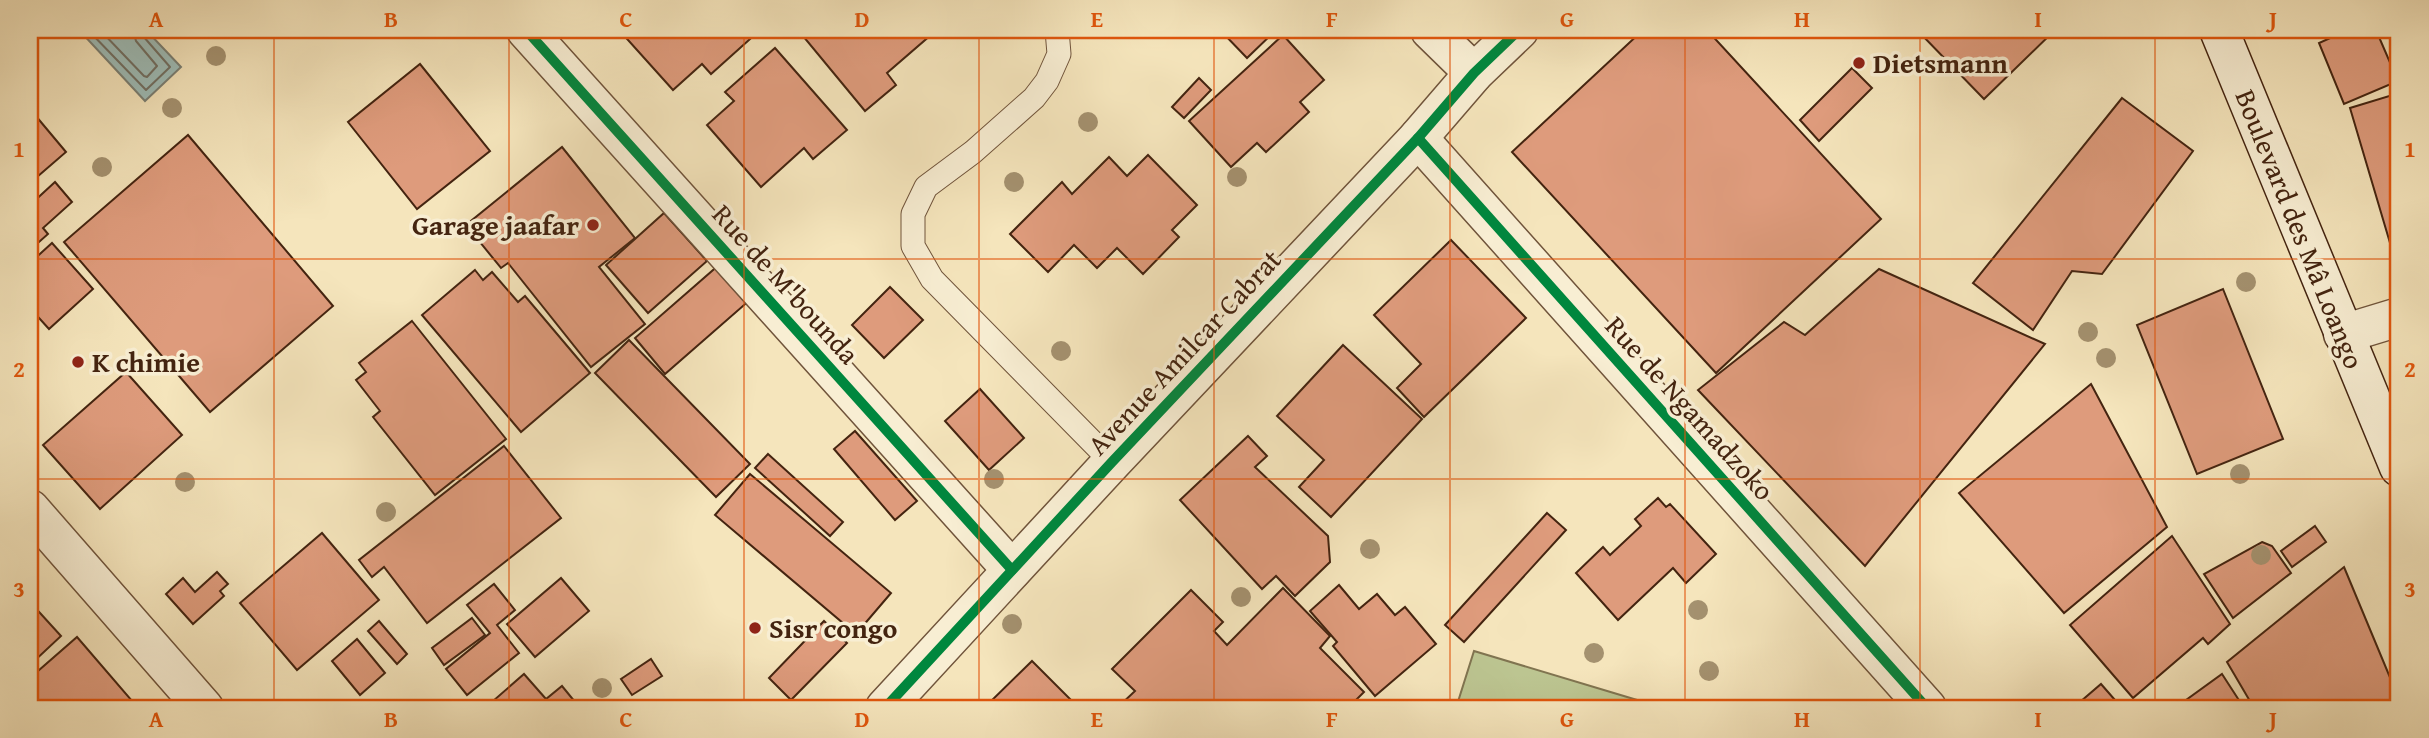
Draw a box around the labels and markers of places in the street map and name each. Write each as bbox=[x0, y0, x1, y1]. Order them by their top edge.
place label: Dietsmann bbox=[1873, 42, 2008, 83]
marker: Dietsmann bbox=[1851, 55, 1867, 71]
place label: Garage jaafar bbox=[412, 204, 579, 245]
marker: Garage jaafar bbox=[585, 217, 601, 233]
place label: K chimie bbox=[92, 341, 200, 382]
marker: K chimie bbox=[70, 354, 86, 370]
place label: Sisr congo bbox=[769, 607, 898, 648]
marker: Sisr congo bbox=[747, 620, 763, 636]

